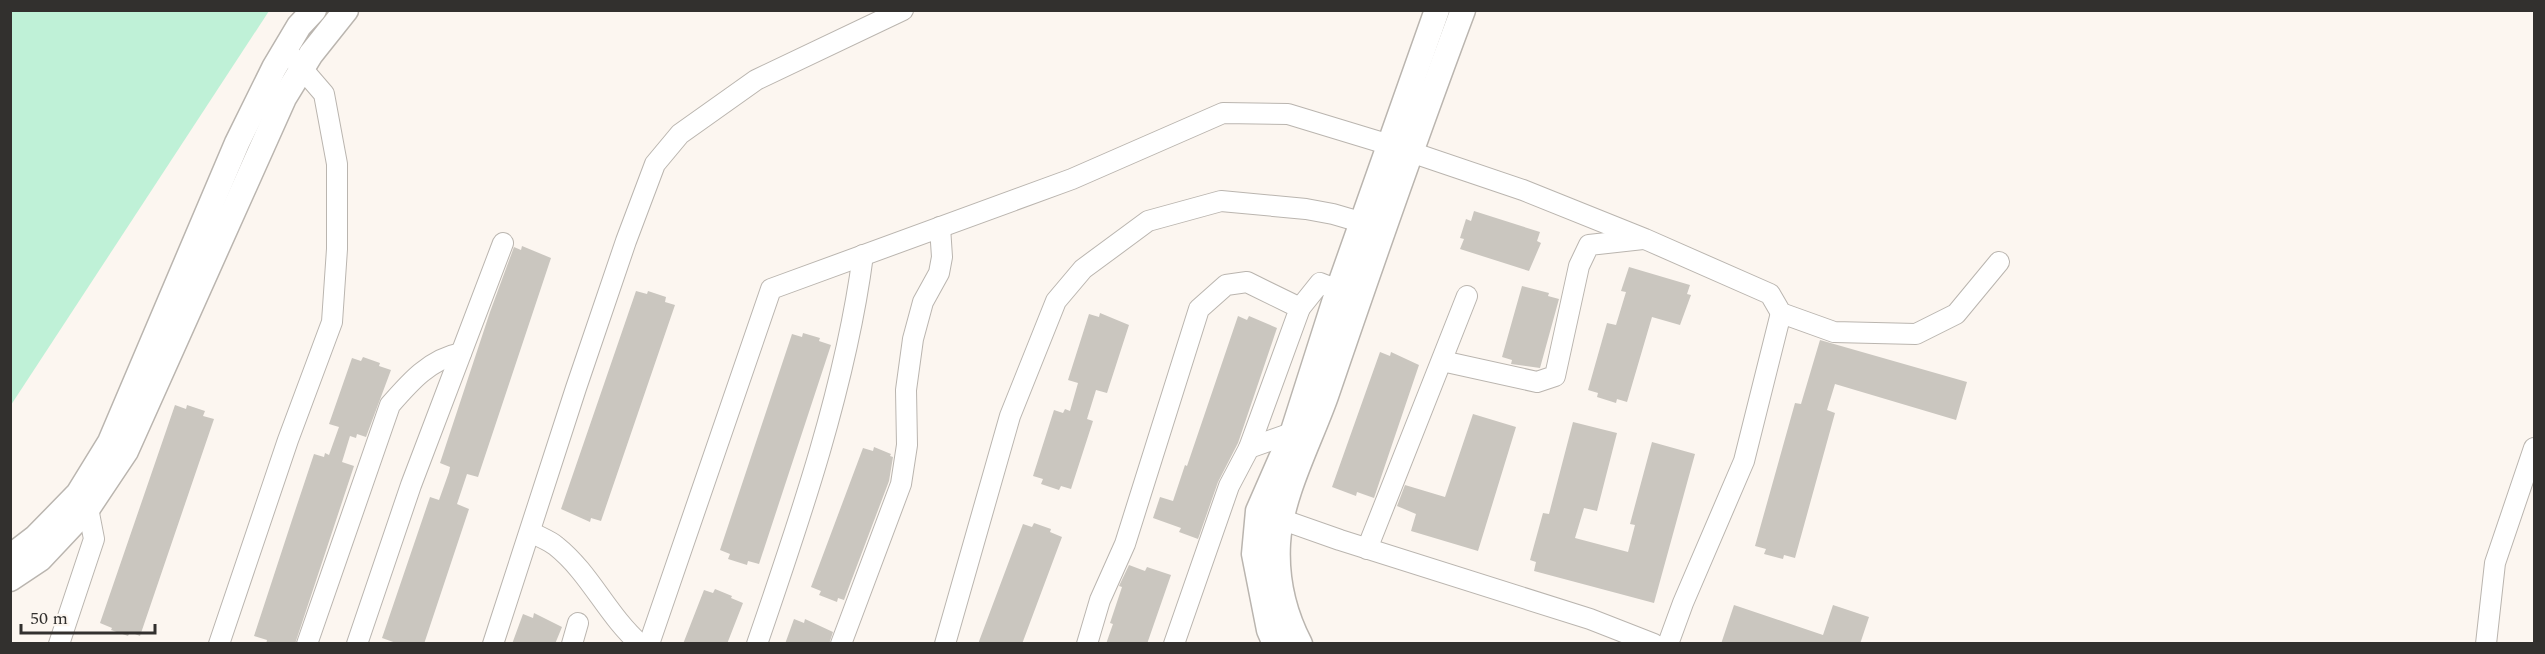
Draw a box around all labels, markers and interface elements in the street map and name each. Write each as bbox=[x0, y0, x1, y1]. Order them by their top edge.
scale bar bbox=[21, 597, 154, 635]
text: 50 m bbox=[30, 605, 68, 632]

